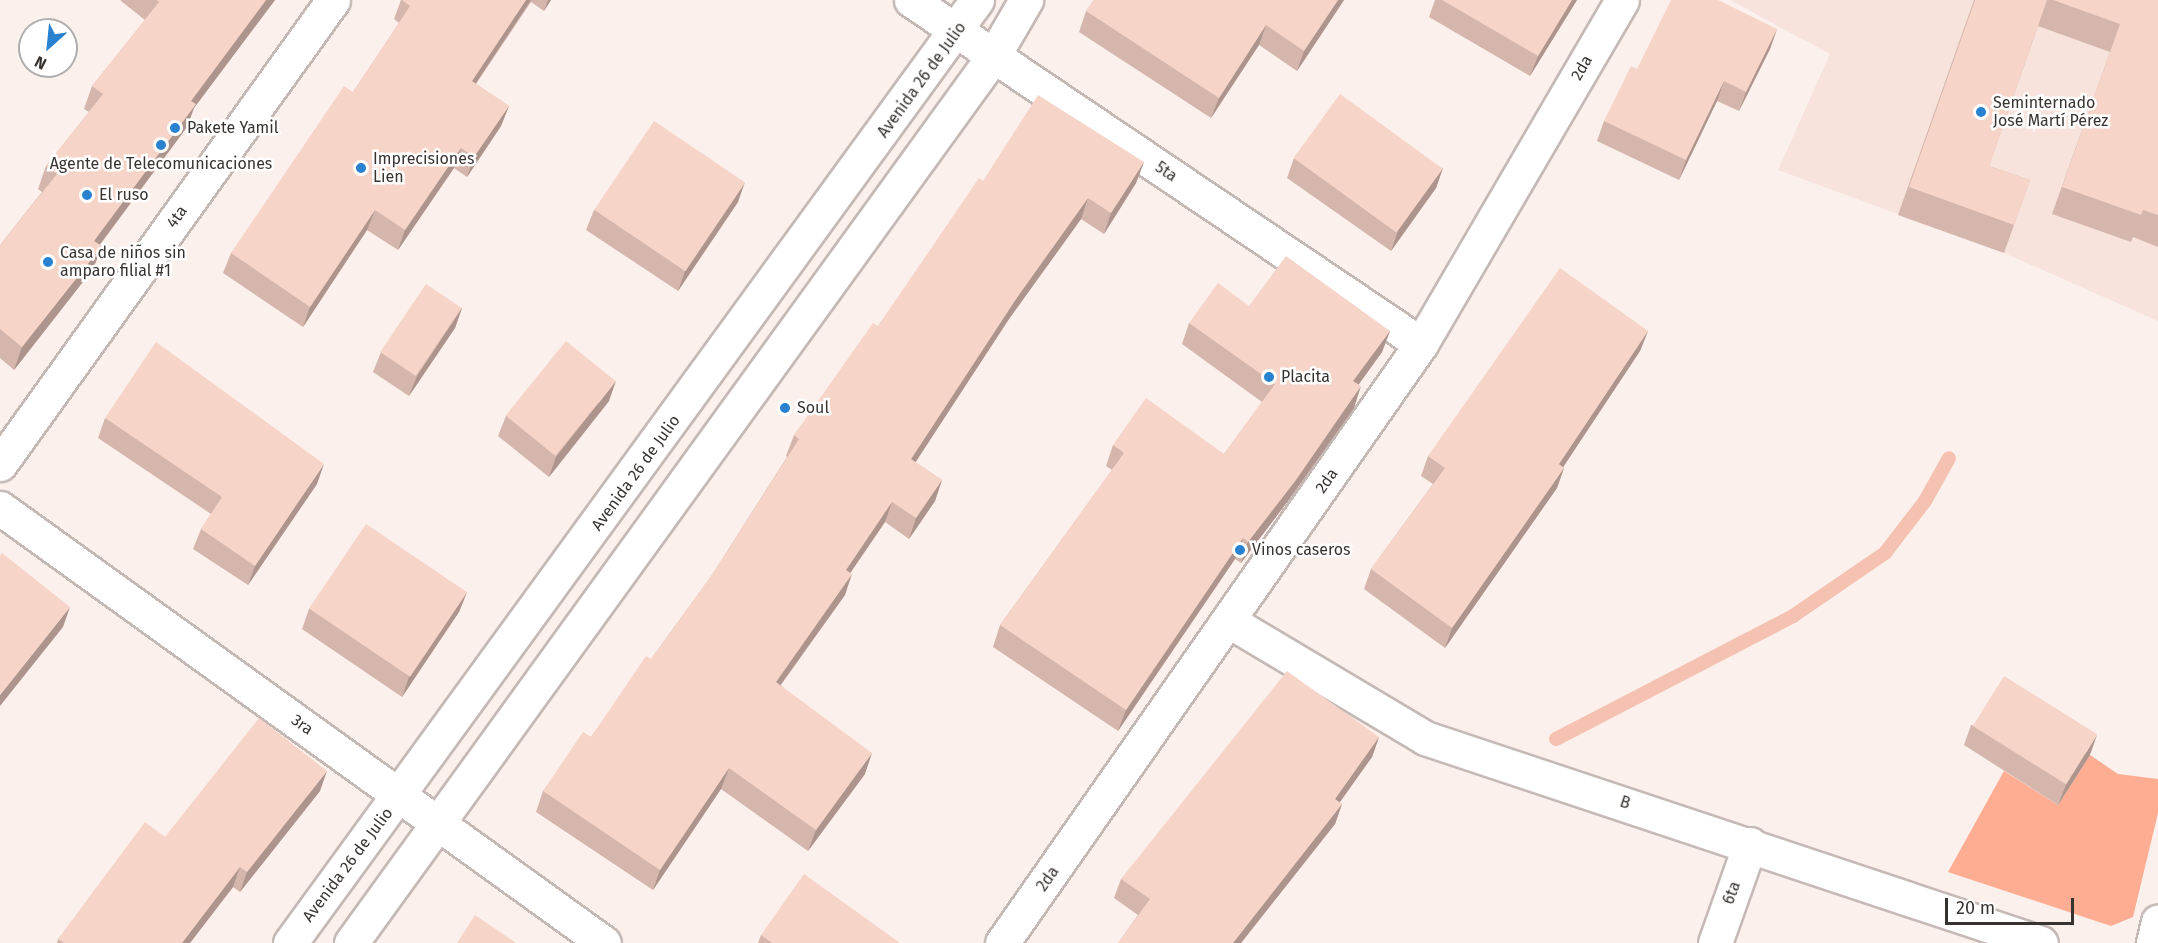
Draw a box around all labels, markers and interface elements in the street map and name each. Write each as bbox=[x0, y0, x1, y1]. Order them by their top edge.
north arrow bbox=[18, 18, 78, 78]
street label: Avenida 26 de Julio bbox=[874, 19, 970, 141]
text: N bbox=[31, 52, 50, 74]
street label: 2da bbox=[1567, 52, 1597, 84]
place label: Seminternado José Martí Pérez bbox=[1993, 93, 2108, 131]
marker: Seminternado José Martí Pérez bbox=[1974, 105, 1988, 119]
place label: Pakete Yamil bbox=[187, 118, 279, 138]
marker: Pakete Yamil bbox=[168, 121, 182, 135]
marker: Agente de Telecomunicaciones bbox=[154, 138, 168, 152]
place label: Imprecisiones Lien bbox=[373, 149, 474, 187]
place label: Agente de Telecomunicaciones bbox=[50, 154, 272, 174]
street label: 5ta bbox=[1151, 158, 1181, 186]
marker: Imprecisiones Lien bbox=[354, 161, 368, 175]
place label: El ruso bbox=[99, 185, 149, 205]
marker: El ruso bbox=[80, 188, 94, 202]
street label: 4ta bbox=[163, 202, 191, 232]
place label: Casa de niños sin amparo filial #1 bbox=[60, 243, 186, 281]
marker: Casa de niños sin amparo filial #1 bbox=[41, 255, 55, 269]
place label: Placita bbox=[1281, 367, 1330, 387]
marker: Placita bbox=[1262, 370, 1276, 384]
place label: Soul bbox=[797, 398, 829, 418]
marker: Soul bbox=[778, 401, 792, 415]
street label: Avenida 26 de Julio bbox=[588, 412, 684, 534]
street label: 2da bbox=[1312, 465, 1342, 497]
place label: Vinos caseros bbox=[1252, 540, 1351, 560]
marker: Vinos caseros bbox=[1233, 543, 1247, 557]
street label: 3ra bbox=[287, 711, 317, 739]
street label: B bbox=[1617, 792, 1633, 814]
street label: Avenida 26 de Julio bbox=[299, 804, 397, 926]
street label: 2da bbox=[1033, 863, 1063, 895]
street label: 6ta bbox=[1719, 879, 1745, 907]
scale bar bbox=[1948, 886, 2077, 924]
text: 20 m bbox=[1956, 897, 1995, 919]

